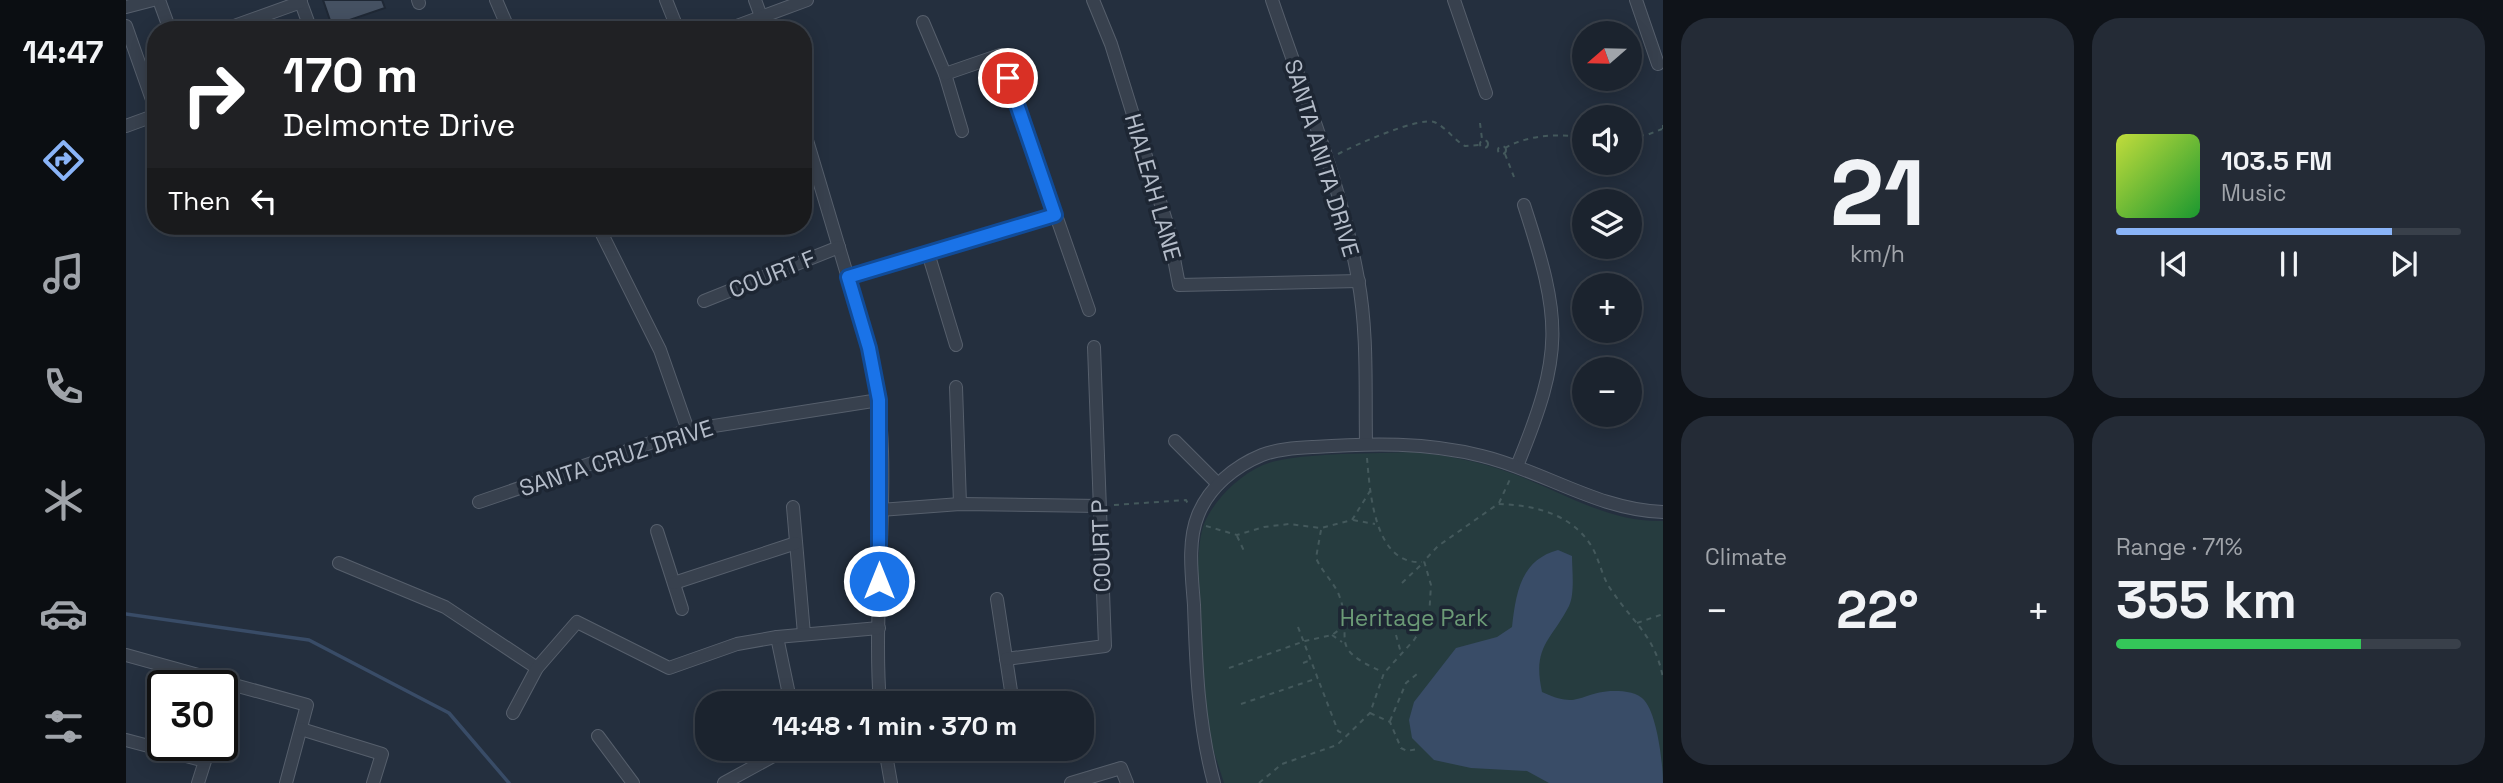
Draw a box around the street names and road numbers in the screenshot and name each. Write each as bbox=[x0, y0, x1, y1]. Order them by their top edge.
street label: SANTA ANITA DRIVE bbox=[1278, 56, 1366, 260]
street label: HIALEAH LANE bbox=[1118, 110, 1188, 264]
street label: COURT F bbox=[724, 243, 820, 305]
street label: SANTA CRUZ DRIVE bbox=[515, 413, 717, 503]
street label: COURT P bbox=[1084, 499, 1118, 593]

